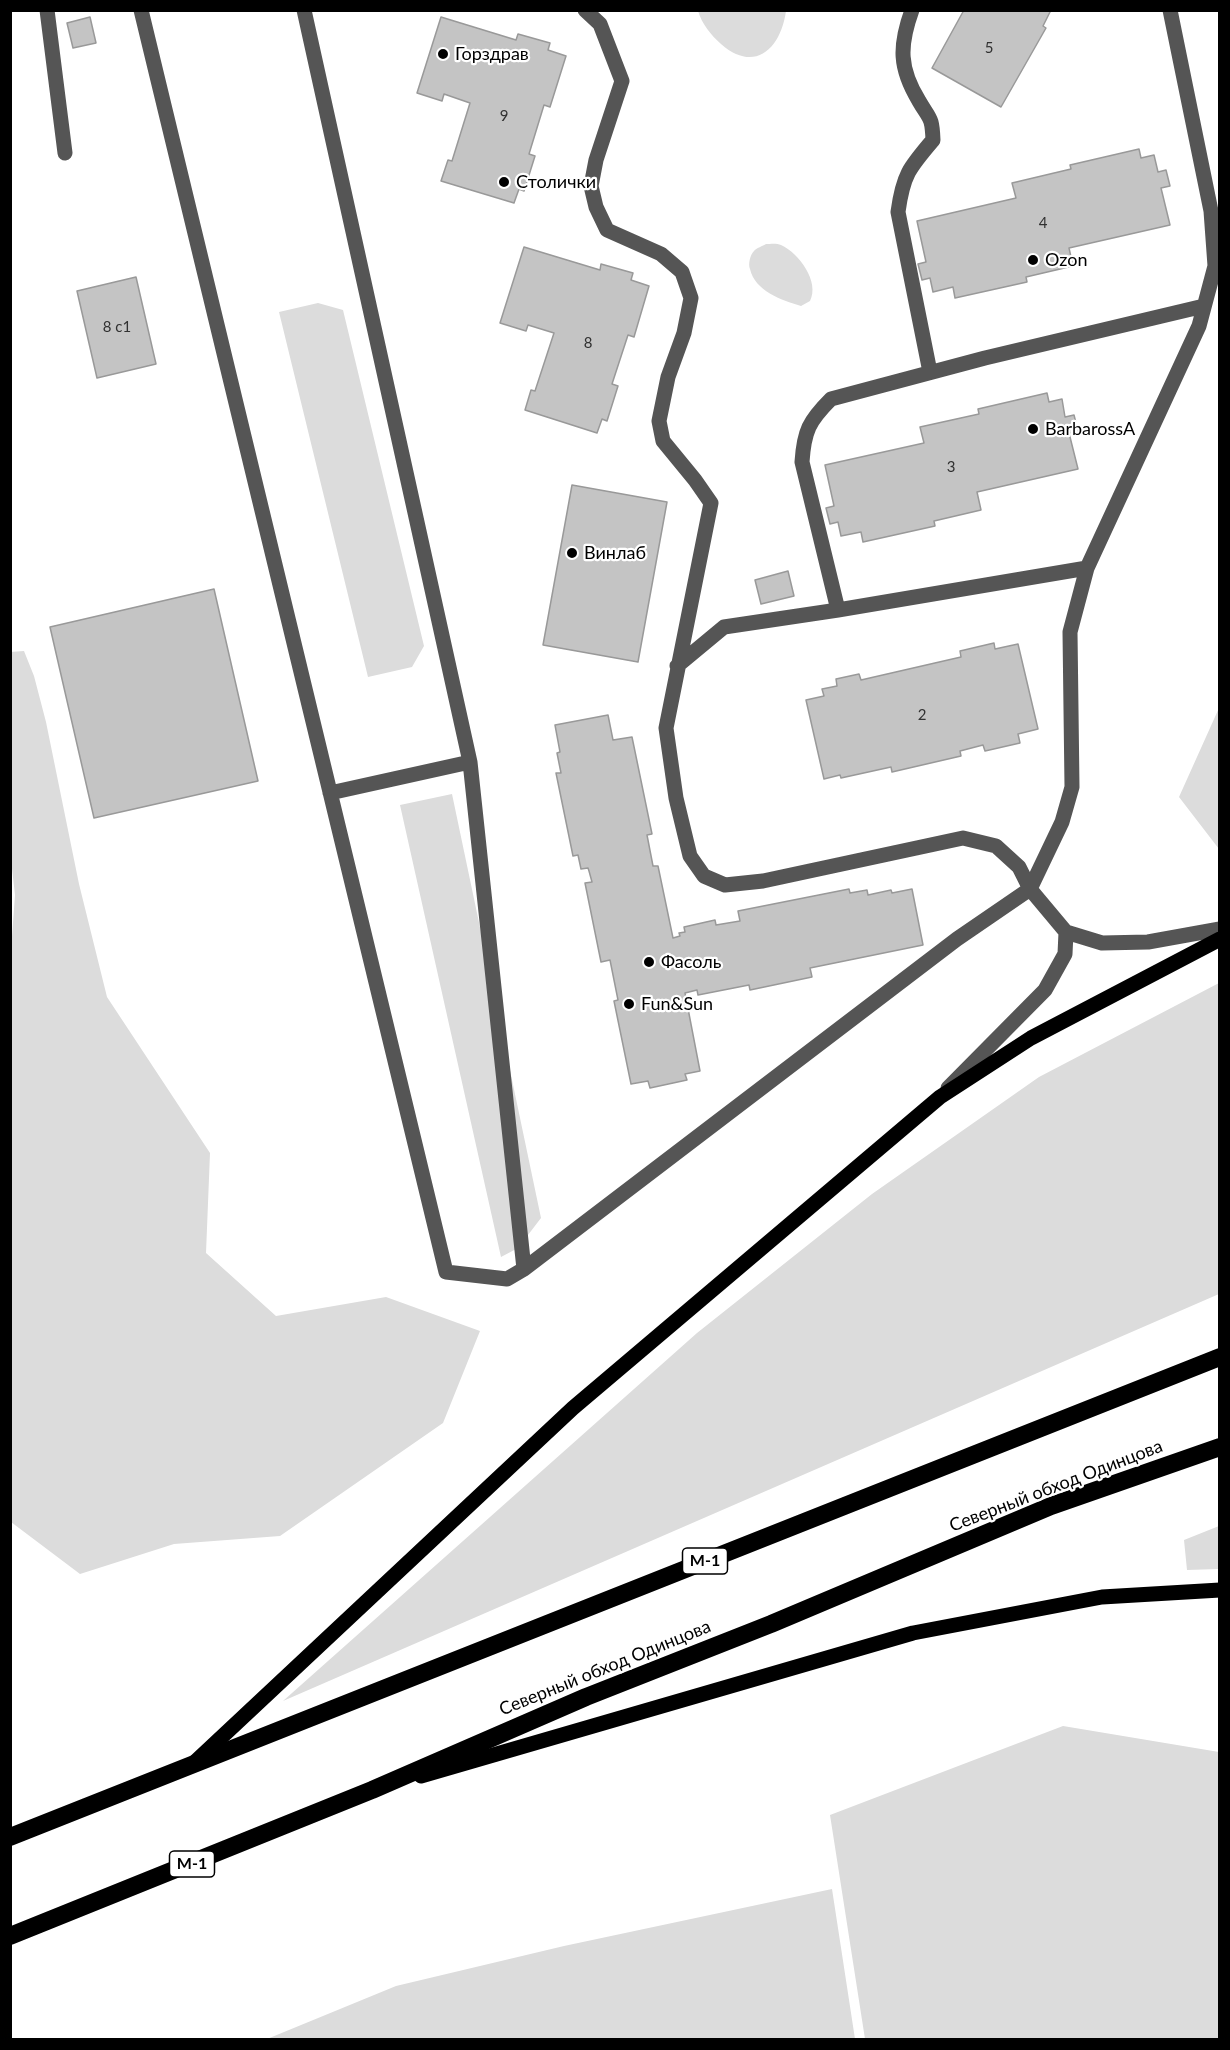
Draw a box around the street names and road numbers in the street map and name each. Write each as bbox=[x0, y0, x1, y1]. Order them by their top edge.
street label: Северный обход Одинцова bbox=[946, 1435, 1166, 1537]
road number: М-1 bbox=[682, 1548, 728, 1574]
street label: Северный обход Одинцова bbox=[496, 1616, 714, 1720]
road number: М-1 bbox=[170, 1851, 214, 1877]

